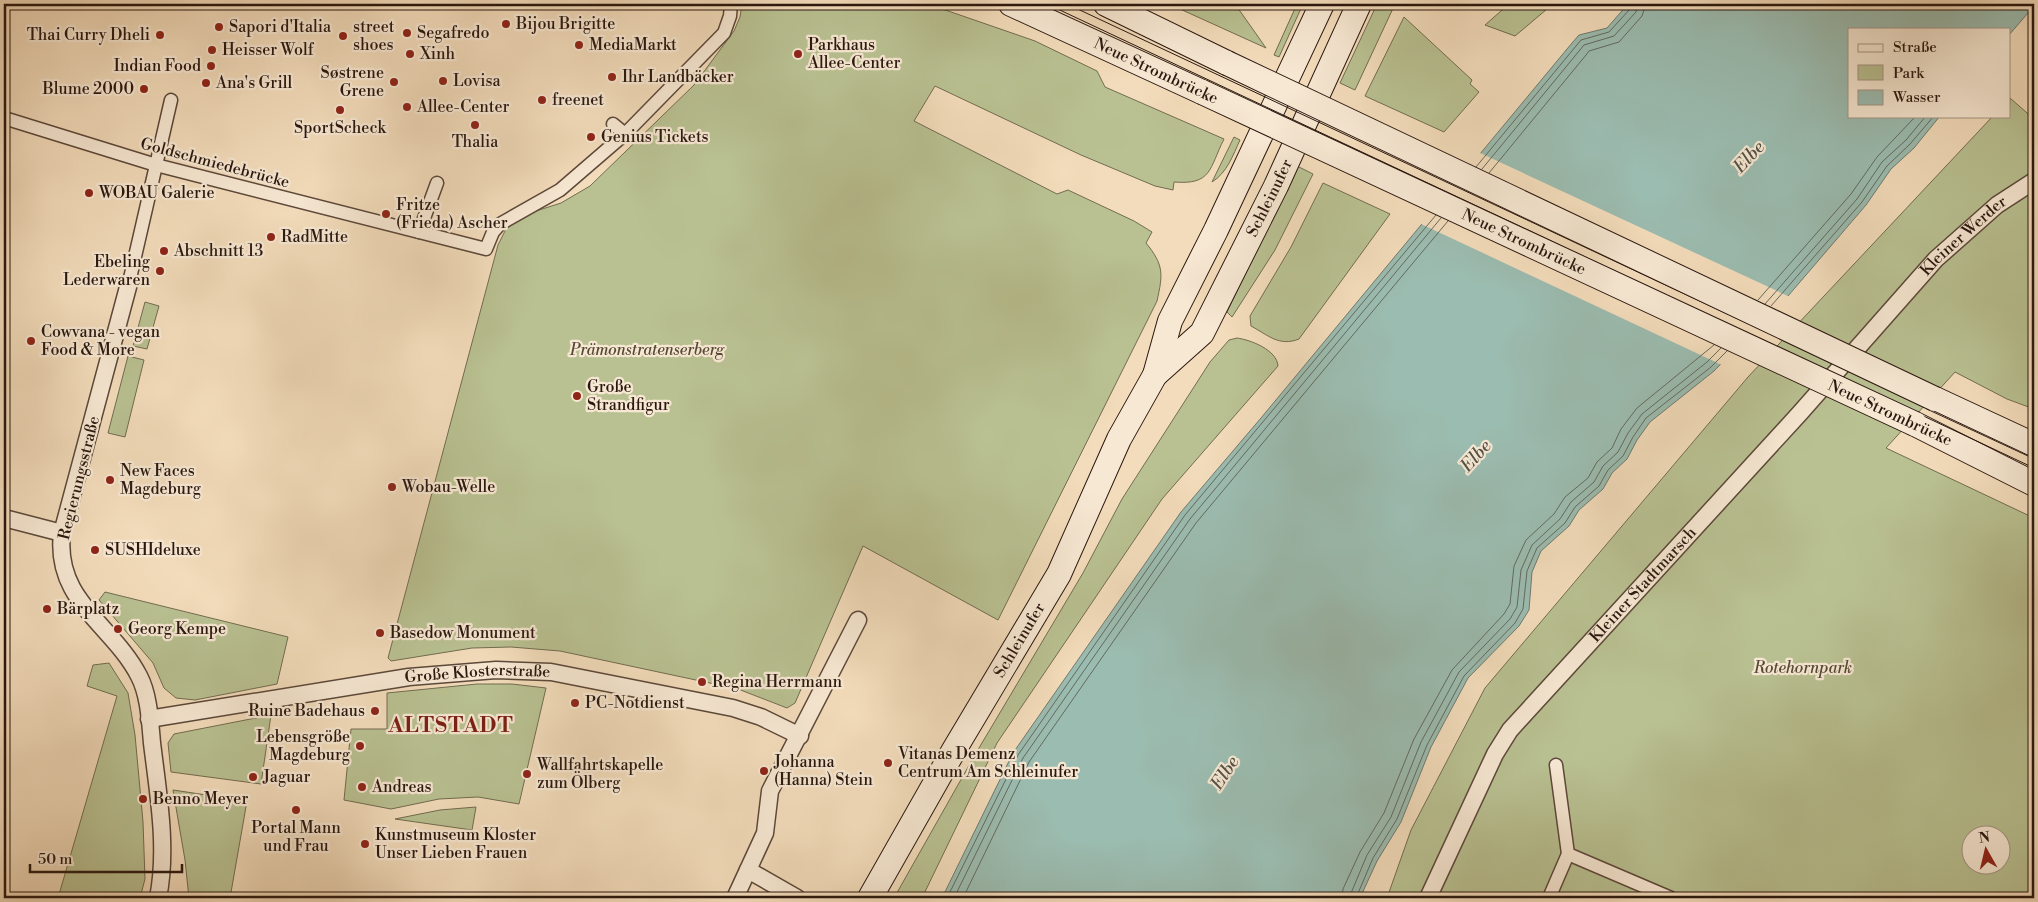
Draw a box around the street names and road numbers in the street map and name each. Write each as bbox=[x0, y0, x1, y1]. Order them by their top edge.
street label: Neue Strombrücke bbox=[1091, 33, 1221, 109]
street label: Goldschmiedebrücke bbox=[138, 133, 292, 193]
street label: Schleinufer bbox=[1242, 156, 1297, 240]
street label: Kleiner Werder bbox=[1916, 191, 2010, 280]
street label: Neue Strombrücke bbox=[1458, 204, 1589, 279]
street label: Neue Strombrücke bbox=[1825, 375, 1955, 451]
street label: Regierungsstraße bbox=[54, 414, 104, 542]
street label: Kleiner Stadtmarsch bbox=[1585, 523, 1701, 647]
street label: Schleinufer bbox=[989, 599, 1050, 681]
street label: Große Klosterstraße bbox=[404, 660, 551, 687]

